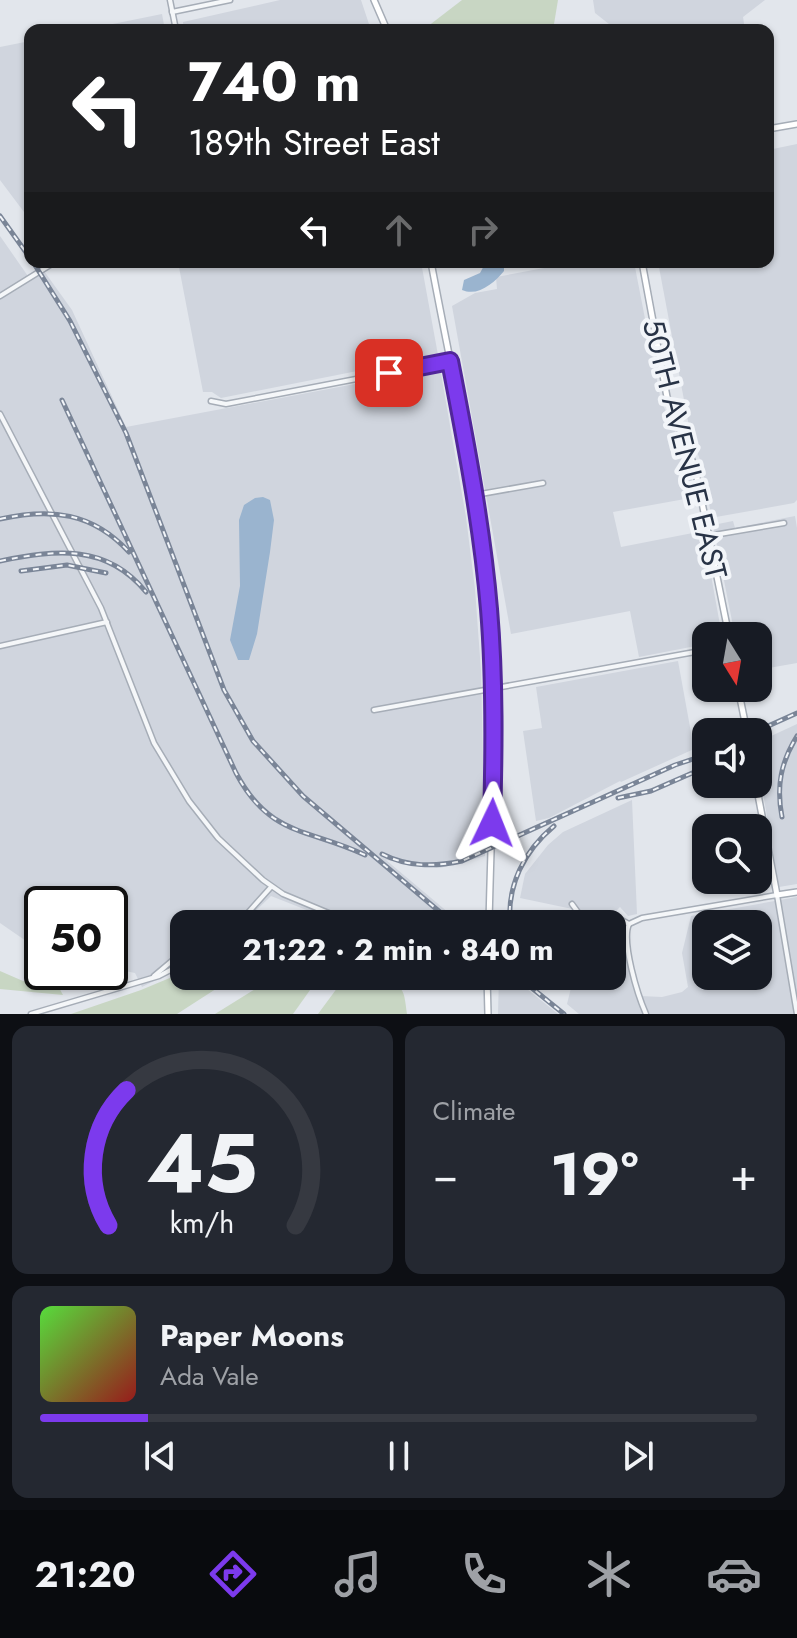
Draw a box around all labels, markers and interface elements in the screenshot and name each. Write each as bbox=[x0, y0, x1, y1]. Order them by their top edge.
text: 740 m bbox=[188, 41, 361, 122]
icon: left bbox=[56, 56, 160, 160]
text: 189th Street East bbox=[188, 116, 440, 168]
icon: left bbox=[293, 208, 337, 252]
icon: ahead bbox=[377, 208, 421, 252]
icon: right bbox=[461, 208, 505, 252]
street label: 50TH AVENUE EAST bbox=[632, 314, 738, 584]
pin bbox=[355, 339, 423, 407]
icon: arrive bbox=[367, 351, 411, 395]
north arrow bbox=[692, 622, 772, 702]
map controls bbox=[692, 622, 772, 990]
button: sound bbox=[692, 718, 772, 798]
position arrow bbox=[450, 781, 534, 865]
button: search bbox=[692, 814, 772, 894]
speed limit sign: 50 bbox=[24, 886, 128, 990]
button: layers bbox=[692, 910, 772, 990]
text: 21:22 · 2 min · 840 m bbox=[242, 928, 554, 971]
text: Climate bbox=[433, 1092, 515, 1130]
text: 45 bbox=[146, 1103, 258, 1223]
text: 19° bbox=[550, 1131, 638, 1218]
text: − bbox=[433, 1143, 458, 1207]
text: + bbox=[730, 1143, 757, 1207]
text: km/h bbox=[170, 1202, 235, 1244]
text: Paper Moons bbox=[160, 1314, 344, 1357]
text: Ada Vale bbox=[160, 1357, 259, 1395]
icon: previous bbox=[138, 1434, 182, 1478]
icon: pause bbox=[377, 1434, 421, 1478]
icon: next bbox=[616, 1434, 660, 1478]
icon: directions bbox=[205, 1546, 261, 1602]
icon: music bbox=[330, 1546, 386, 1602]
icon: phone bbox=[456, 1546, 512, 1602]
icon: climate bbox=[581, 1546, 637, 1602]
icon: car bbox=[706, 1546, 762, 1602]
text: 21:20 bbox=[35, 1548, 136, 1600]

